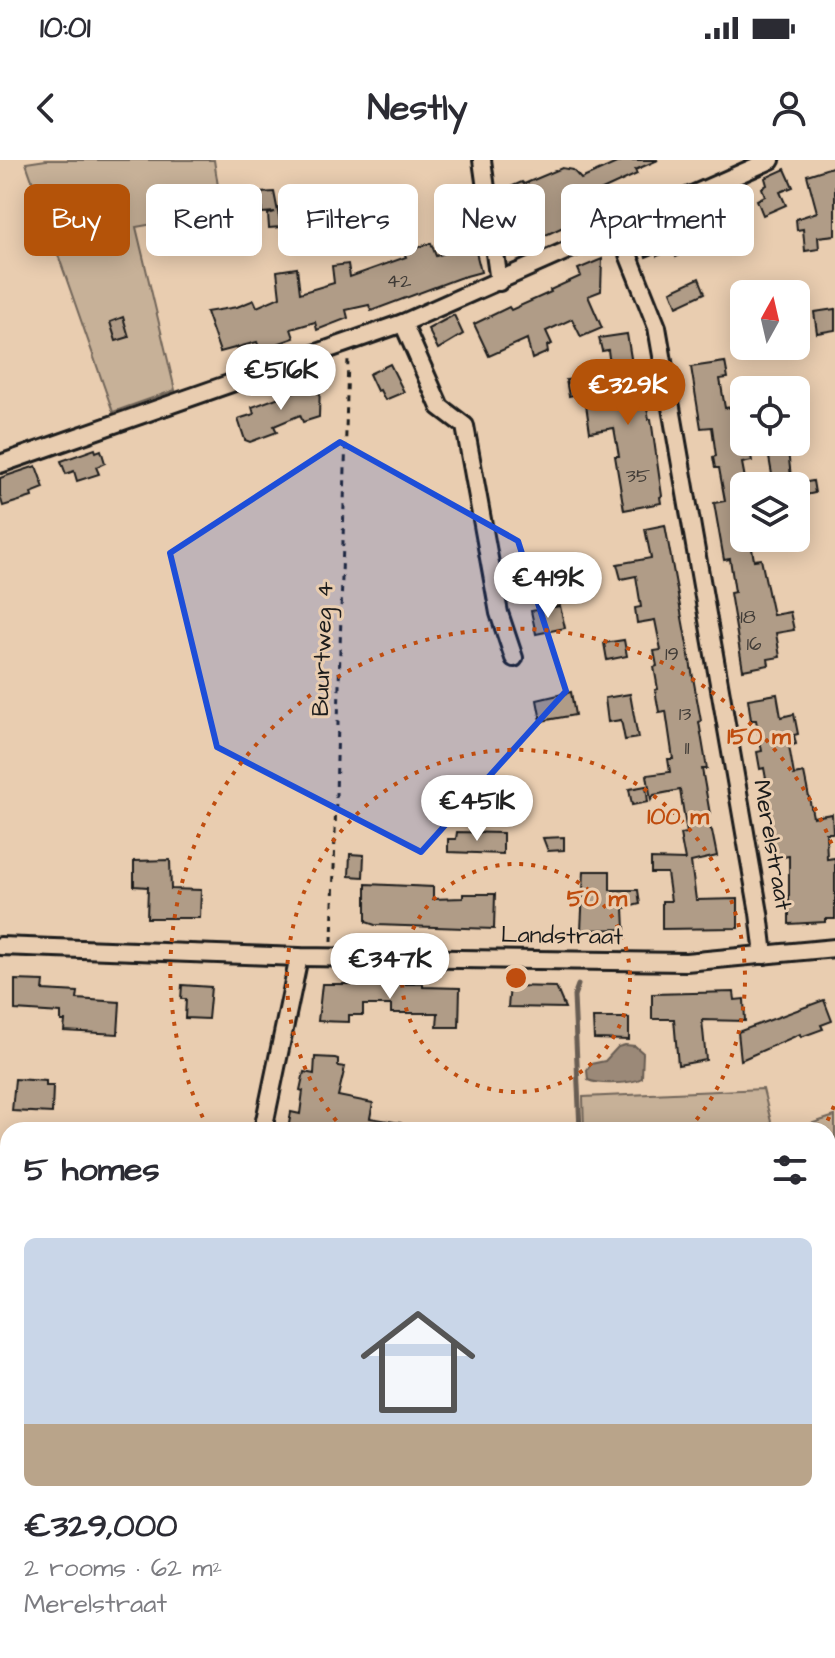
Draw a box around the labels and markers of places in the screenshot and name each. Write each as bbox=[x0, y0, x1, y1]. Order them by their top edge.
pin: €516K bbox=[225, 344, 337, 412]
pin: €329K bbox=[572, 359, 684, 427]
pin: €419K bbox=[492, 552, 604, 620]
pin: €451K bbox=[421, 775, 533, 843]
pin: €347K bbox=[334, 933, 446, 1001]
centre of rings bbox=[502, 964, 530, 992]

